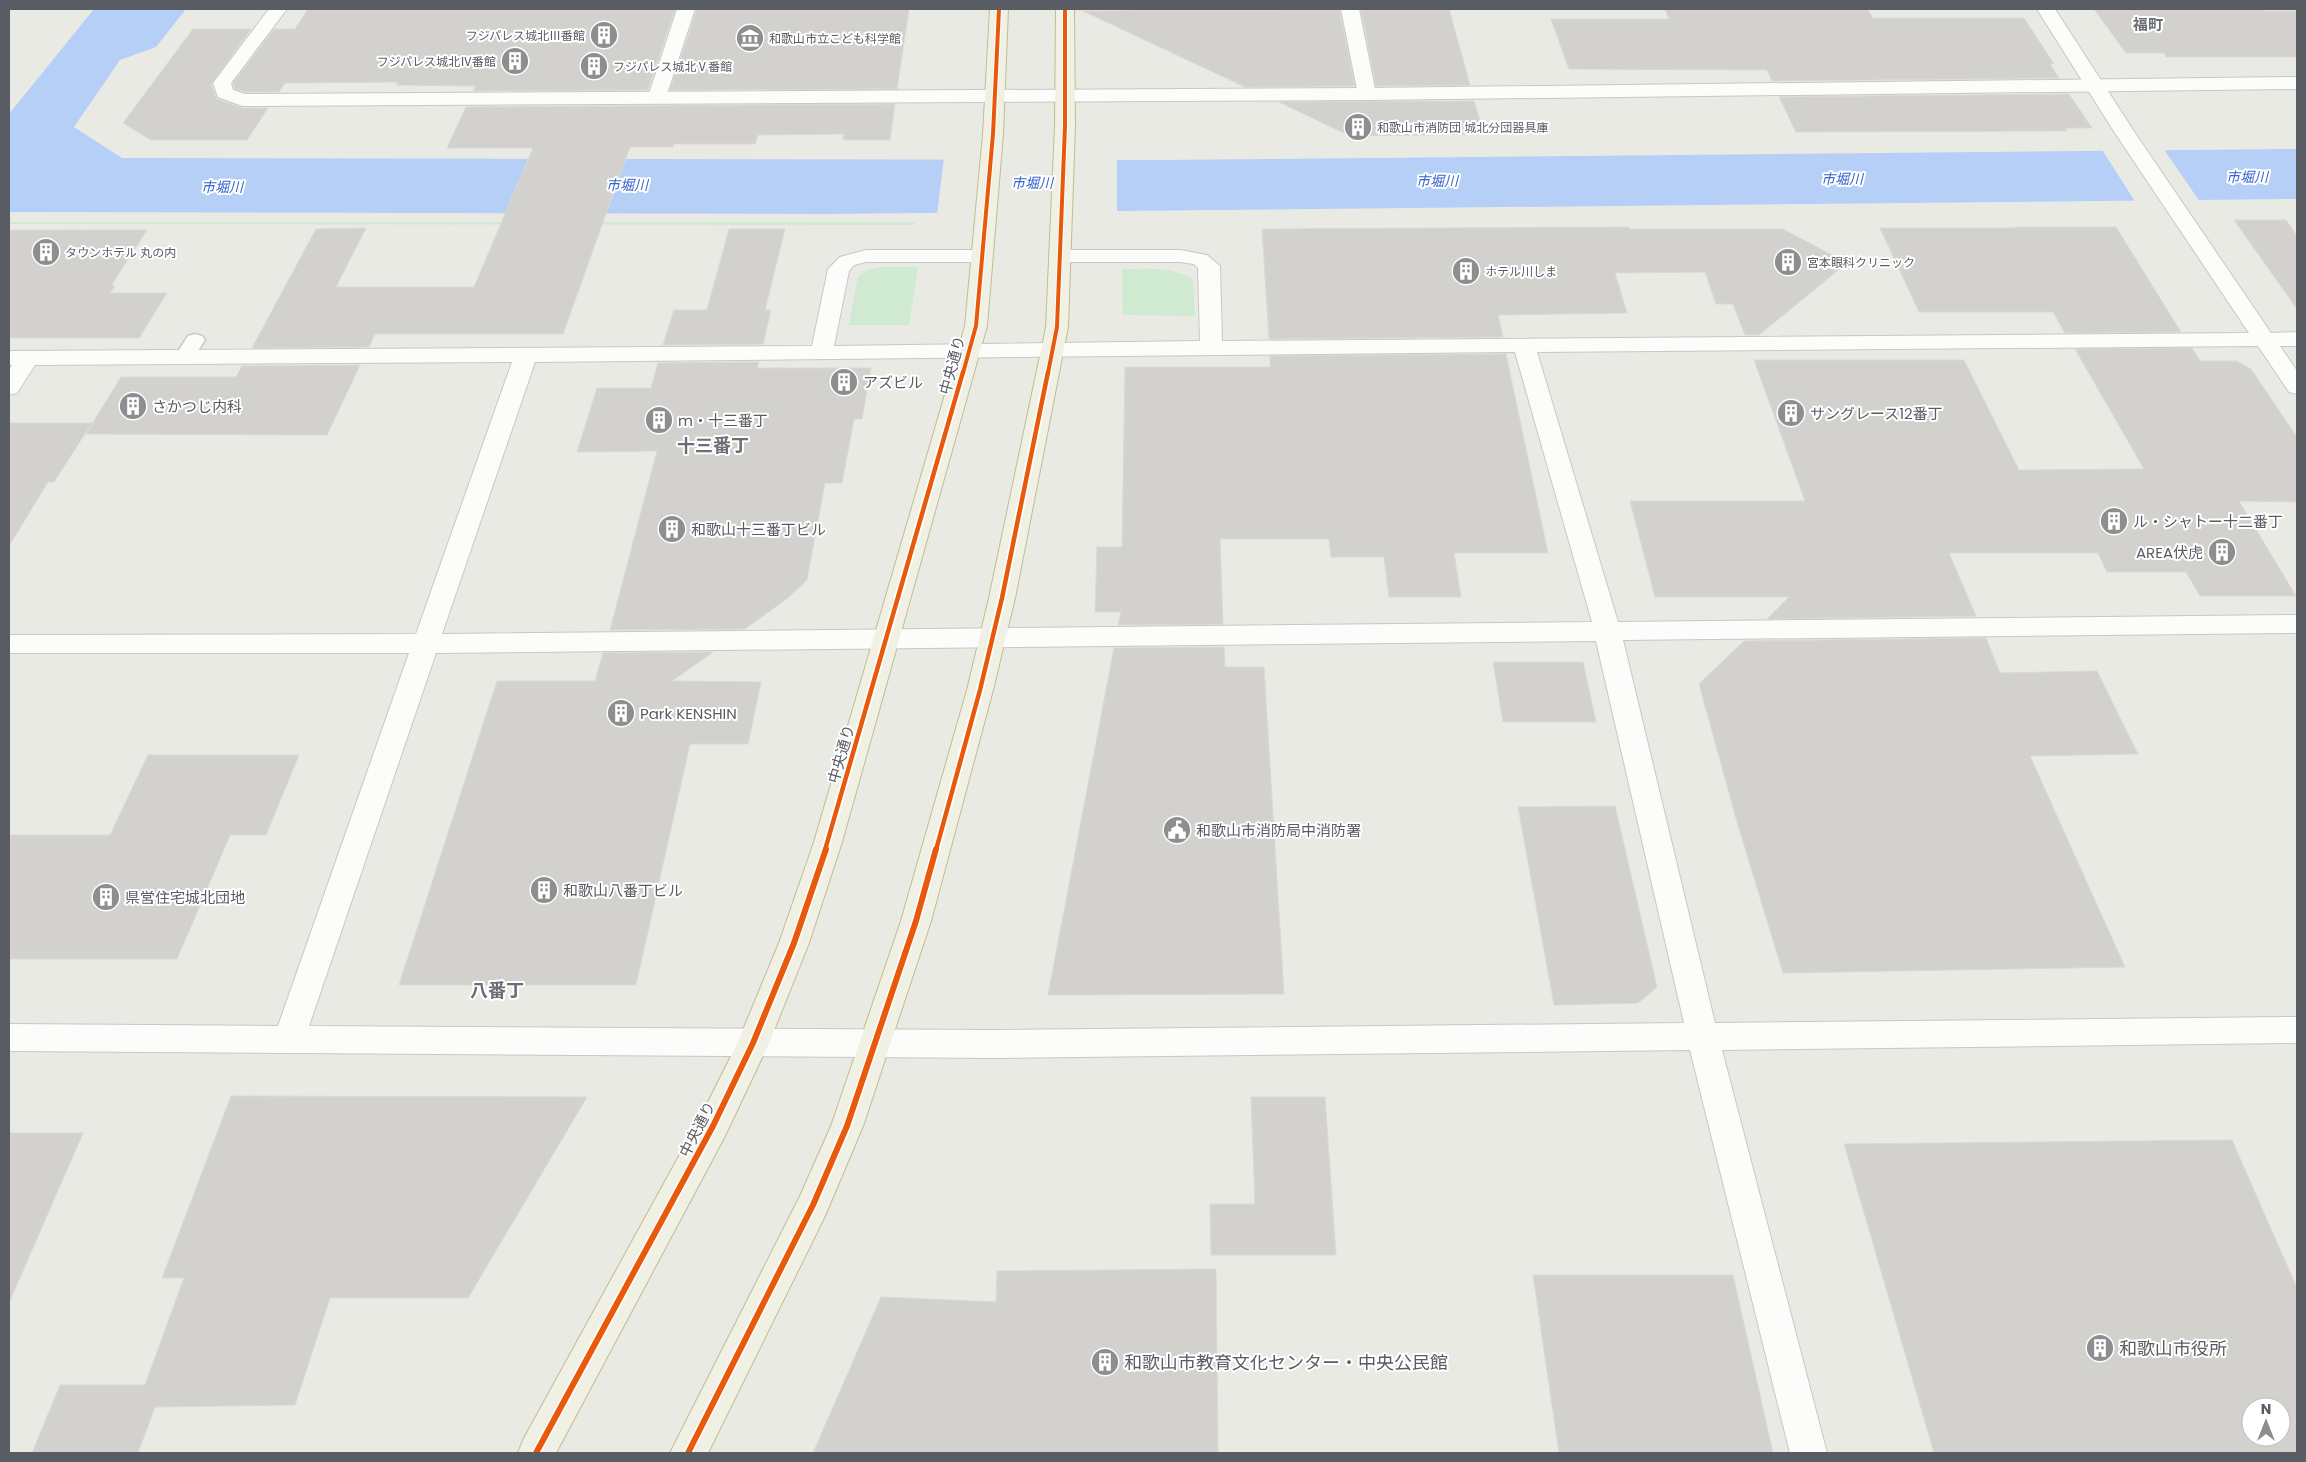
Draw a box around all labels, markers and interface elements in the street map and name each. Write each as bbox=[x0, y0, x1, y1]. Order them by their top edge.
district label: 福町 bbox=[2132, 14, 2163, 35]
building icon: フジパレス城北Ⅲ番館 bbox=[589, 20, 619, 50]
museum icon: 和歌山市立こども科学館 bbox=[735, 23, 765, 53]
place label: フジパレス城北Ⅲ番館 bbox=[466, 27, 585, 44]
place label: 和歌山市立こども科学館 bbox=[769, 30, 901, 47]
building icon: フジパレス城北Ⅳ番館 bbox=[500, 46, 530, 76]
building icon: フジパレス城北Ⅴ番館 bbox=[579, 51, 609, 81]
place label: フジパレス城北Ⅳ番館 bbox=[377, 53, 496, 70]
place label: フジパレス城北Ⅴ番館 bbox=[613, 58, 732, 75]
building icon: 和歌山市消防団 城北分団器具庫 bbox=[1343, 112, 1373, 142]
place label: 和歌山市消防団 城北分団器具庫 bbox=[1377, 119, 1548, 136]
water label: 市堀川 bbox=[2226, 167, 2270, 187]
water label: 市堀川 bbox=[1821, 169, 1865, 189]
water label: 市堀川 bbox=[1416, 171, 1460, 191]
water label: 市堀川 bbox=[1011, 173, 1055, 193]
water label: 市堀川 bbox=[606, 175, 650, 195]
water label: 市堀川 bbox=[201, 177, 245, 197]
building icon: タウンホテル 丸の内 bbox=[31, 237, 61, 267]
place label: タウンホテル 丸の内 bbox=[65, 244, 176, 261]
building icon: 宮本眼科クリニック bbox=[1773, 247, 1803, 277]
place label: 宮本眼科クリニック bbox=[1807, 254, 1915, 271]
building icon: ホテル川しま bbox=[1451, 256, 1481, 286]
place label: ホテル川しま bbox=[1485, 263, 1557, 280]
street label: 中央通り bbox=[934, 333, 970, 397]
building icon: アズビル bbox=[829, 367, 859, 397]
place label: アズビル bbox=[863, 372, 923, 393]
building icon: さかつじ内科 bbox=[118, 391, 148, 421]
place label: さかつじ内科 bbox=[152, 396, 242, 417]
building icon: サングレース12番丁 bbox=[1776, 398, 1806, 428]
place label: サングレース12番丁 bbox=[1810, 403, 1943, 424]
building icon: ｍ・十三番丁 bbox=[644, 405, 674, 435]
place label: ｍ・十三番丁 bbox=[678, 410, 768, 431]
district label: 十三番丁 bbox=[677, 433, 749, 458]
building icon: ル・シャトー十二番丁 bbox=[2099, 506, 2129, 536]
place label: ル・シャトー十二番丁 bbox=[2133, 511, 2283, 532]
building icon: 和歌山十三番丁ビル bbox=[657, 514, 687, 544]
place label: 和歌山十三番丁ビル bbox=[691, 519, 826, 540]
building icon: AREA伏虎 bbox=[2207, 537, 2237, 567]
place label: AREA伏虎 bbox=[2136, 542, 2203, 563]
building icon: Park KENSHIN bbox=[606, 698, 636, 728]
place label: Park KENSHIN bbox=[640, 703, 737, 724]
street label: 中央通り bbox=[823, 722, 859, 786]
public building icon: 和歌山市消防局中消防署 bbox=[1162, 815, 1192, 845]
place label: 和歌山市消防局中消防署 bbox=[1196, 820, 1361, 841]
building icon: 和歌山八番丁ビル bbox=[529, 875, 559, 905]
place label: 和歌山八番丁ビル bbox=[563, 880, 683, 901]
building icon: 県営住宅城北団地 bbox=[91, 882, 121, 912]
place label: 県営住宅城北団地 bbox=[125, 887, 245, 908]
district label: 八番丁 bbox=[470, 978, 524, 1003]
street label: 中央通り bbox=[674, 1097, 720, 1161]
building icon: 和歌山市役所 bbox=[2085, 1333, 2115, 1363]
place label: 和歌山市役所 bbox=[2119, 1336, 2227, 1361]
building icon: 和歌山市教育文化センター・中央公民館 bbox=[1090, 1347, 1120, 1377]
place label: 和歌山市教育文化センター・中央公民館 bbox=[1124, 1350, 1448, 1375]
north arrow bbox=[2241, 1397, 2291, 1447]
text: N bbox=[2261, 1399, 2271, 1419]

